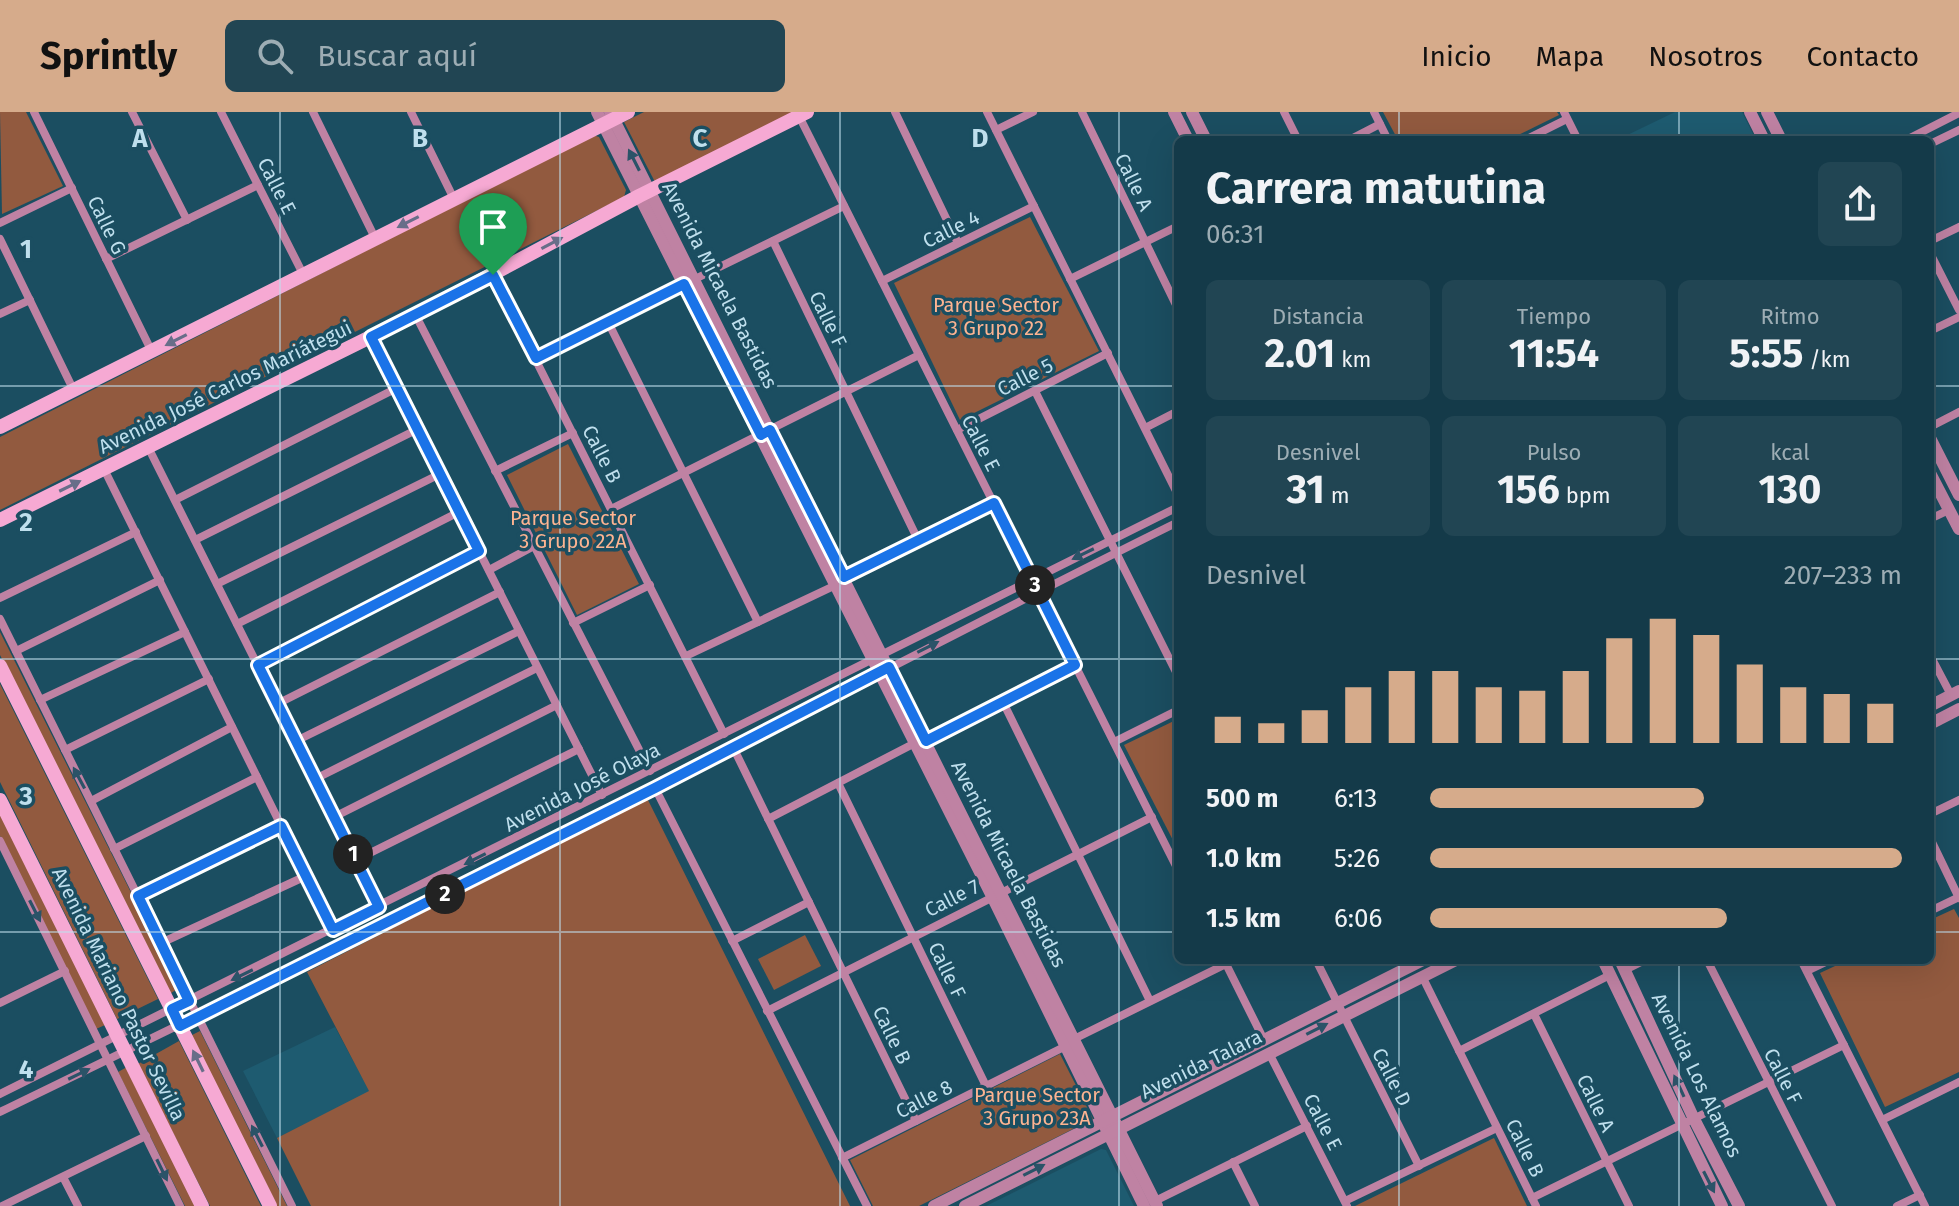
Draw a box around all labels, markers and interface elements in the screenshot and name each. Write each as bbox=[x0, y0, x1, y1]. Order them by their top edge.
search box bbox=[225, 20, 785, 92]
text: Sprintly bbox=[40, 33, 177, 79]
icon: search bbox=[253, 34, 297, 78]
text: Buscar aquí bbox=[317, 38, 477, 74]
text: Inicio bbox=[1421, 40, 1492, 73]
text: Mapa bbox=[1536, 40, 1604, 73]
text: Nosotros bbox=[1648, 40, 1763, 73]
text: Contacto bbox=[1807, 40, 1919, 73]
text: A bbox=[131, 123, 148, 154]
text: B bbox=[412, 123, 428, 154]
text: C bbox=[693, 123, 708, 154]
text: D bbox=[972, 123, 989, 154]
one-way arrow bbox=[628, 148, 641, 171]
street label: Calle A bbox=[1110, 149, 1158, 215]
street label: Calle E bbox=[253, 154, 301, 218]
text: Carrera matutina bbox=[1206, 162, 1546, 215]
button: share bbox=[1818, 162, 1902, 246]
street label: Avenida Micaela Bastidas bbox=[657, 178, 783, 392]
street label: Calle G bbox=[83, 192, 131, 258]
pin bbox=[459, 193, 527, 275]
icon: arrive bbox=[471, 205, 515, 249]
street label: Calle 4 bbox=[919, 205, 984, 253]
one-way arrow bbox=[396, 215, 419, 229]
text: 06:31 bbox=[1206, 219, 1264, 250]
text: 1 bbox=[20, 234, 32, 265]
one-way arrow bbox=[541, 236, 564, 250]
street label: Calle F bbox=[804, 287, 852, 351]
park label: Parque Sector 3 Grupo 22 bbox=[933, 293, 1059, 340]
text: Distancia bbox=[1272, 303, 1364, 330]
text: Tiempo bbox=[1517, 303, 1591, 330]
text: Ritmo bbox=[1760, 303, 1820, 330]
street label: Avenida José Carlos Mariátegui bbox=[95, 315, 355, 459]
text: 2.01 bbox=[1265, 330, 1335, 378]
text: 11:54 bbox=[1509, 330, 1599, 378]
text: 5:55 bbox=[1729, 330, 1803, 378]
one-way arrow bbox=[165, 333, 188, 347]
text: km bbox=[1335, 346, 1371, 373]
text: /km bbox=[1803, 346, 1851, 373]
street label: Calle 5 bbox=[993, 353, 1057, 401]
street label: Calle E bbox=[957, 411, 1005, 475]
street label: Calle B bbox=[577, 421, 627, 487]
text: Desnivel bbox=[1276, 439, 1360, 466]
text: Pulso bbox=[1527, 439, 1581, 466]
text: kcal bbox=[1770, 439, 1810, 466]
text: 31 bbox=[1286, 466, 1325, 514]
text: 156 bbox=[1497, 466, 1560, 514]
text: 130 bbox=[1759, 466, 1821, 514]
one-way arrow bbox=[58, 479, 81, 493]
text: m bbox=[1325, 482, 1350, 509]
text: bpm bbox=[1560, 482, 1611, 509]
park label: Parque Sector 3 Grupo 22A bbox=[510, 506, 636, 553]
text: 2 bbox=[19, 507, 33, 538]
one-way arrow bbox=[1071, 547, 1094, 561]
text: Desnivel bbox=[1206, 560, 1306, 591]
text: 207–233 m bbox=[1784, 560, 1902, 591]
pin: 3 bbox=[1015, 565, 1055, 605]
text: 3 bbox=[1029, 571, 1041, 598]
one-way arrow bbox=[917, 641, 940, 654]
street label: Avenida José Olaya bbox=[500, 737, 664, 837]
street label: Avenida Micaela Bastidas bbox=[946, 757, 1072, 971]
one-way arrow bbox=[73, 767, 87, 789]
text: 3 bbox=[18, 781, 33, 812]
text: 500 m bbox=[1206, 783, 1279, 814]
text: 6:13 bbox=[1334, 783, 1377, 814]
pin: 1 bbox=[333, 834, 373, 874]
text: 1 bbox=[348, 840, 358, 867]
text: 1.0 km bbox=[1206, 843, 1282, 874]
text: 5:26 bbox=[1334, 843, 1380, 874]
one-way arrow bbox=[463, 852, 486, 866]
street label: Avenida Mariano Pastor Sevilla bbox=[47, 863, 191, 1125]
pin: 2 bbox=[425, 874, 465, 914]
street label: Calle 7 bbox=[921, 874, 984, 922]
text: 2 bbox=[439, 880, 451, 907]
one-way arrow bbox=[28, 900, 42, 923]
text: 1.5 km bbox=[1206, 903, 1281, 934]
text: 6:06 bbox=[1334, 903, 1382, 934]
street label: Calle F bbox=[923, 938, 971, 1002]
one-way arrow bbox=[231, 968, 254, 981]
street label: Avenida Los Alamos bbox=[1647, 989, 1747, 1161]
street label: Calle B bbox=[868, 1002, 916, 1068]
one-way arrow bbox=[1306, 1022, 1329, 1036]
street label: Avenida Talara bbox=[1136, 1024, 1266, 1104]
street label: Calle D bbox=[1367, 1044, 1417, 1110]
street label: Calle F bbox=[1759, 1044, 1807, 1108]
one-way arrow bbox=[191, 1049, 204, 1072]
text: 4 bbox=[19, 1054, 34, 1085]
one-way arrow bbox=[68, 1067, 91, 1081]
street label: Calle A bbox=[1572, 1070, 1620, 1136]
street label: Calle 8 bbox=[892, 1075, 956, 1123]
one-way arrow bbox=[1672, 1075, 1686, 1098]
park label: Parque Sector 3 Grupo 23A bbox=[974, 1083, 1100, 1130]
street label: Calle E bbox=[1299, 1090, 1347, 1154]
street label: Calle B bbox=[1501, 1115, 1549, 1181]
one-way arrow bbox=[250, 1125, 264, 1148]
one-way arrow bbox=[155, 1158, 169, 1181]
one-way arrow bbox=[1023, 1164, 1046, 1177]
one-way arrow bbox=[1703, 1170, 1716, 1193]

